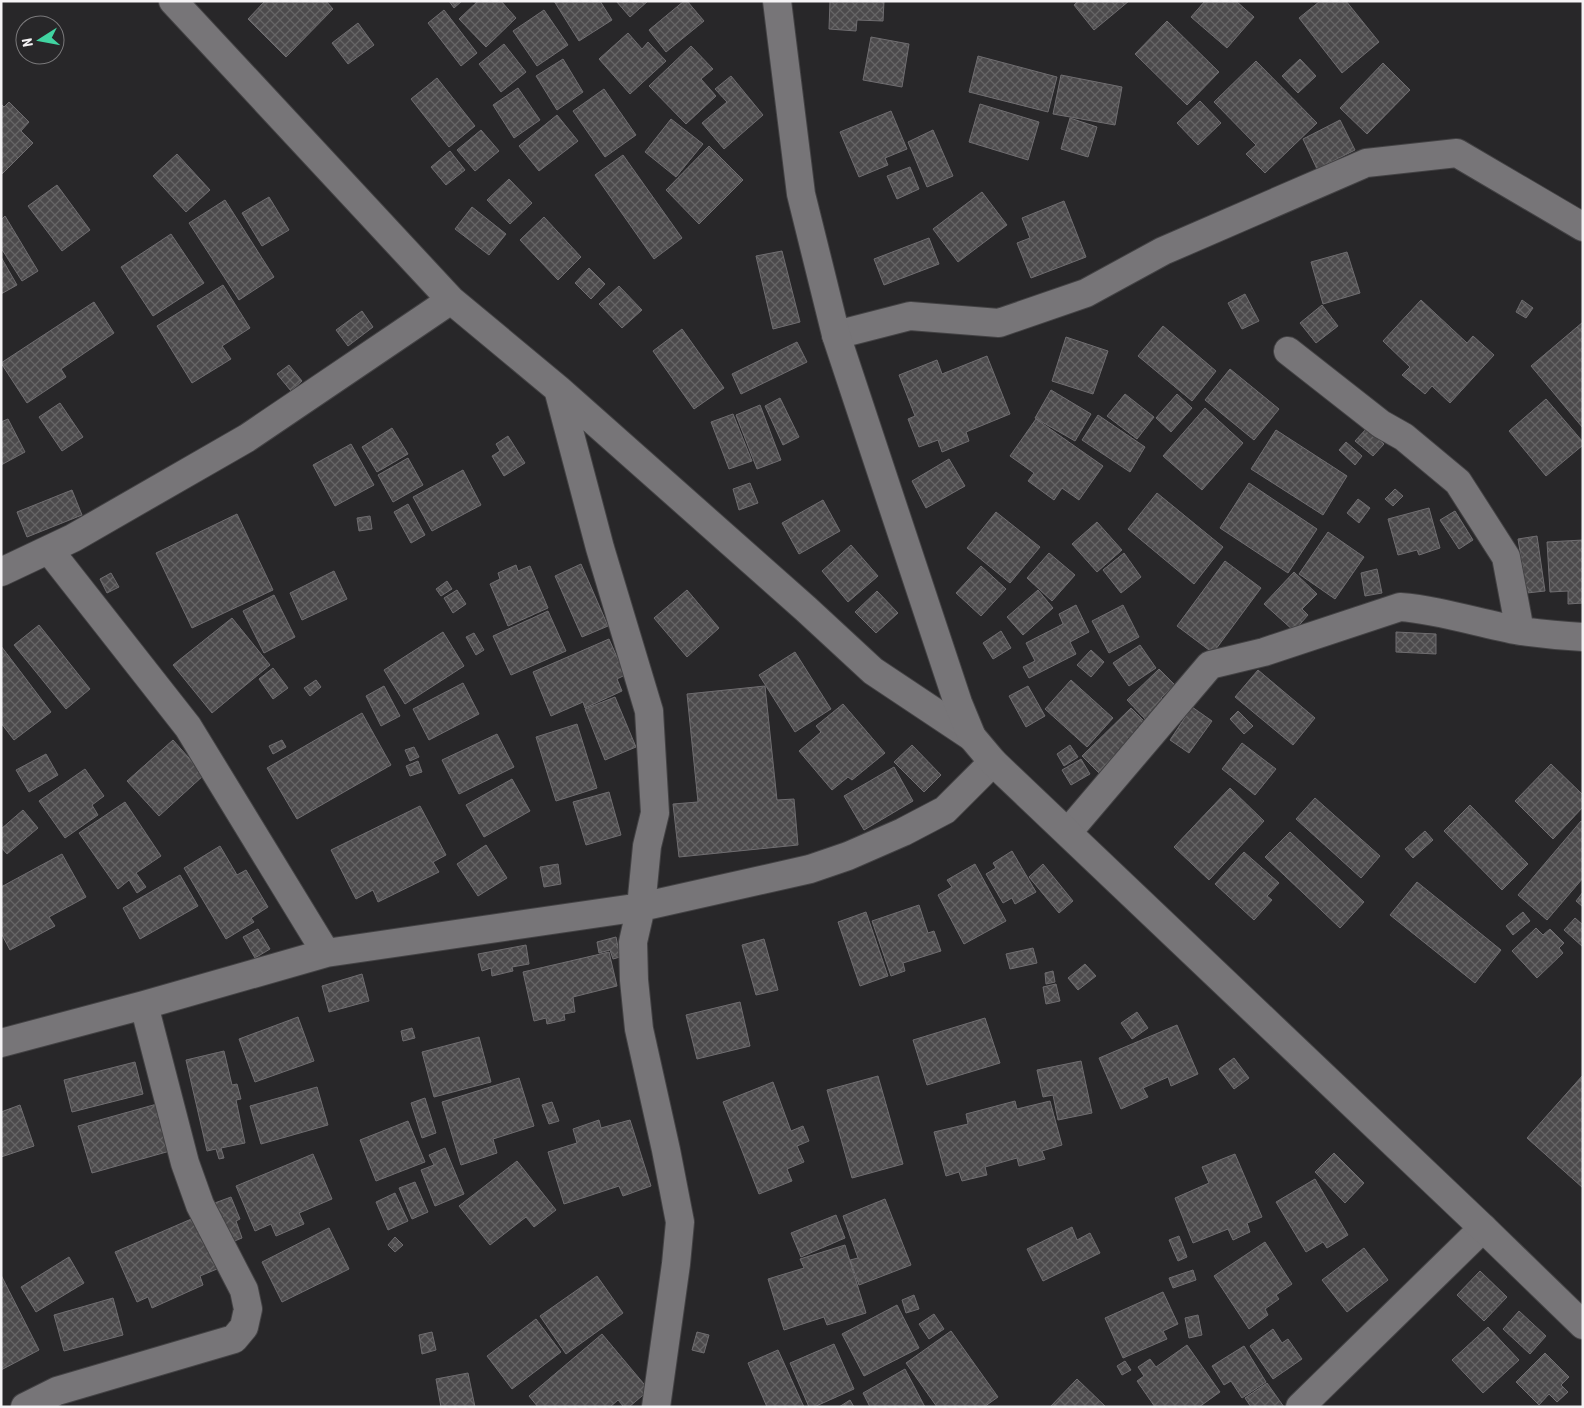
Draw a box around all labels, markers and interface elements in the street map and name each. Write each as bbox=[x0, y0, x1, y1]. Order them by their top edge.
north arrow bbox=[15, 15, 65, 65]
text: N bbox=[19, 37, 36, 48]

